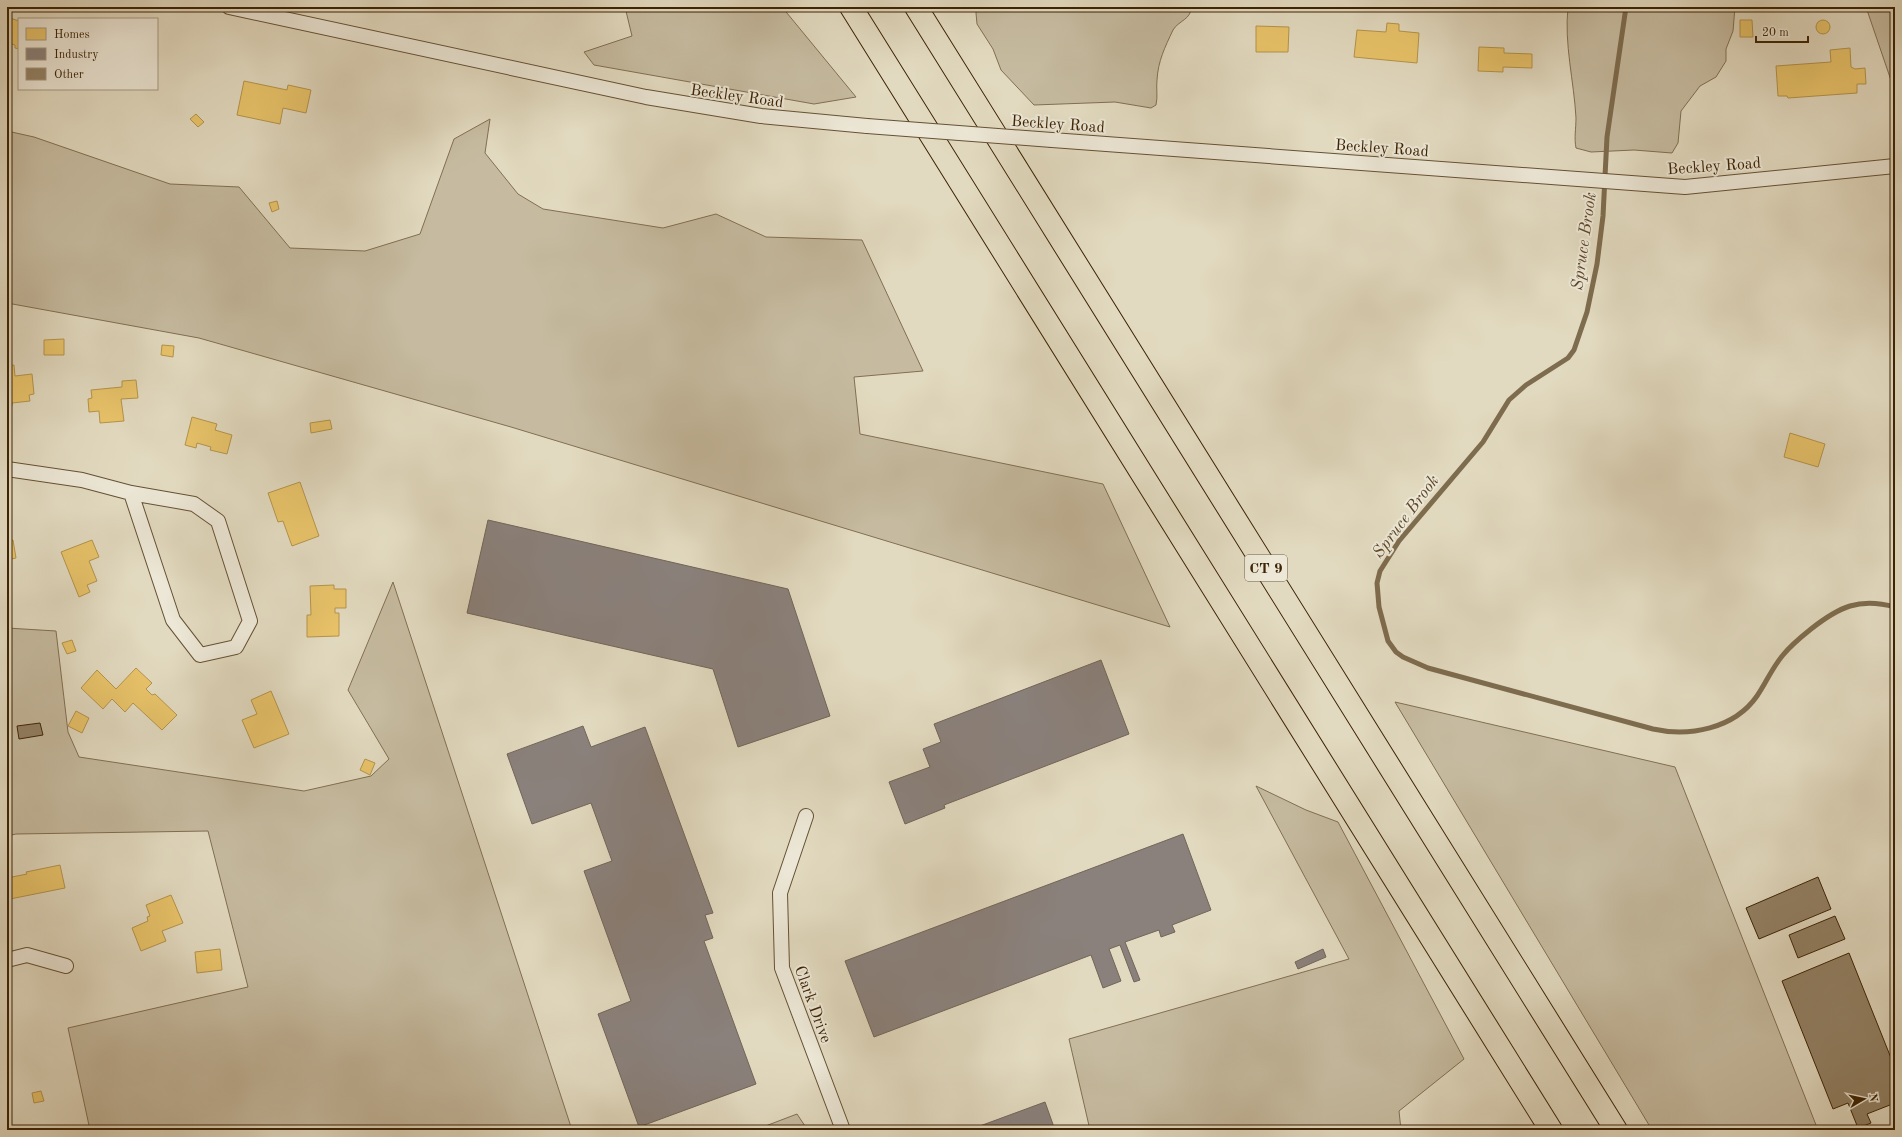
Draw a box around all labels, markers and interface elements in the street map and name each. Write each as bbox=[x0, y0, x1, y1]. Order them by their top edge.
legend bbox=[18, 18, 158, 90]
scale bar bbox=[1756, 18, 1808, 44]
text: 20 m bbox=[1762, 27, 1789, 39]
text: Homes bbox=[54, 29, 90, 41]
text: Industry bbox=[54, 49, 99, 61]
text: Other bbox=[54, 69, 84, 81]
street label: Beckley Road bbox=[689, 83, 784, 111]
street label: Beckley Road bbox=[1010, 114, 1105, 136]
street label: Beckley Road bbox=[1334, 138, 1429, 160]
street label: Beckley Road bbox=[1667, 156, 1762, 178]
water label: Spruce Brook bbox=[1569, 191, 1600, 291]
water label: Spruce Brook bbox=[1370, 472, 1443, 561]
road number: CT 9 bbox=[1245, 555, 1287, 581]
street label: Clark Drive bbox=[791, 964, 833, 1045]
north arrow bbox=[1844, 1079, 1884, 1119]
text: N bbox=[1866, 1093, 1879, 1103]

